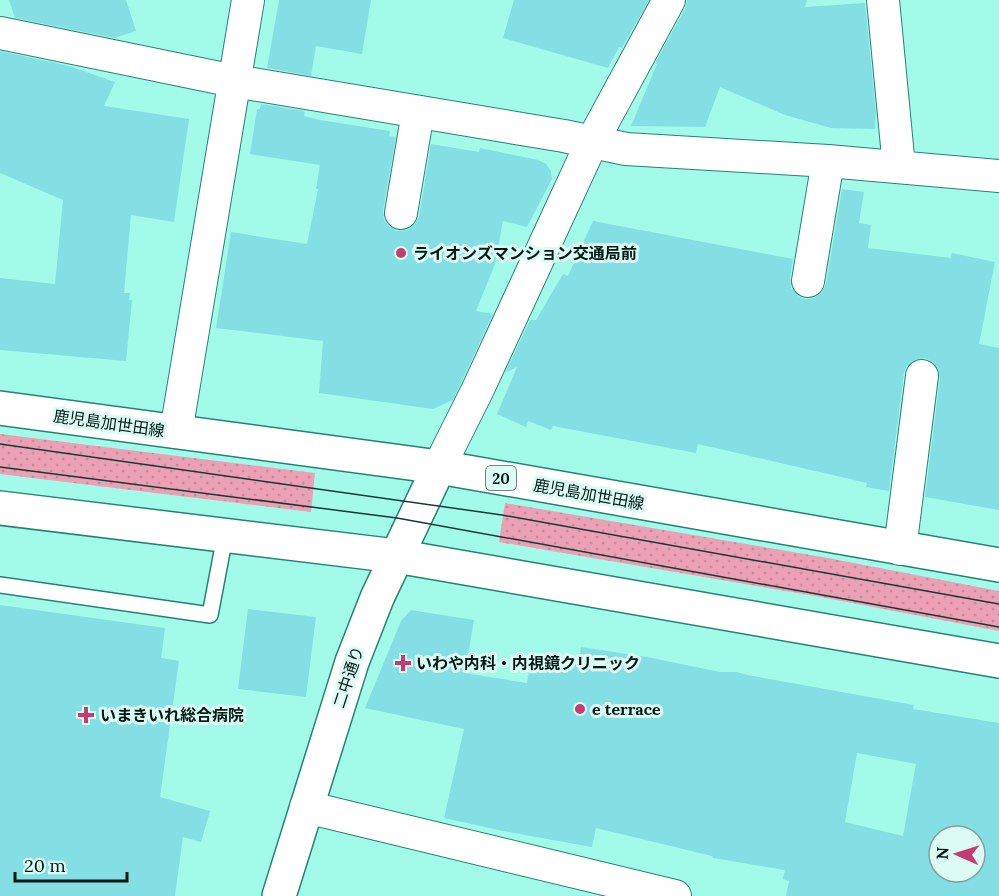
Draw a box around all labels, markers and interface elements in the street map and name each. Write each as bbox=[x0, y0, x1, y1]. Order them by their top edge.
place label: ライオンズマンション交通局前 bbox=[413, 243, 637, 263]
marker: ライオンズマンション交通局前 bbox=[394, 246, 408, 260]
street label: 鹿児島加世田線 bbox=[52, 405, 166, 441]
road number: 20 bbox=[486, 466, 516, 490]
street label: 鹿児島加世田線 bbox=[532, 474, 646, 514]
street label: 二中通り bbox=[329, 643, 367, 711]
place label: いわや内科・内視鏡クリニック bbox=[416, 653, 640, 673]
marker: いわや内科・内視鏡クリニック bbox=[394, 654, 412, 672]
place label: e terrace bbox=[592, 699, 661, 719]
marker: e terrace bbox=[573, 702, 587, 716]
place label: いまきいれ総合病院 bbox=[100, 705, 244, 725]
marker: いまきいれ総合病院 bbox=[77, 706, 95, 724]
north arrow bbox=[927, 824, 987, 884]
scale bar bbox=[15, 845, 128, 883]
text: N bbox=[932, 847, 952, 860]
text: 20 m bbox=[24, 854, 66, 877]

